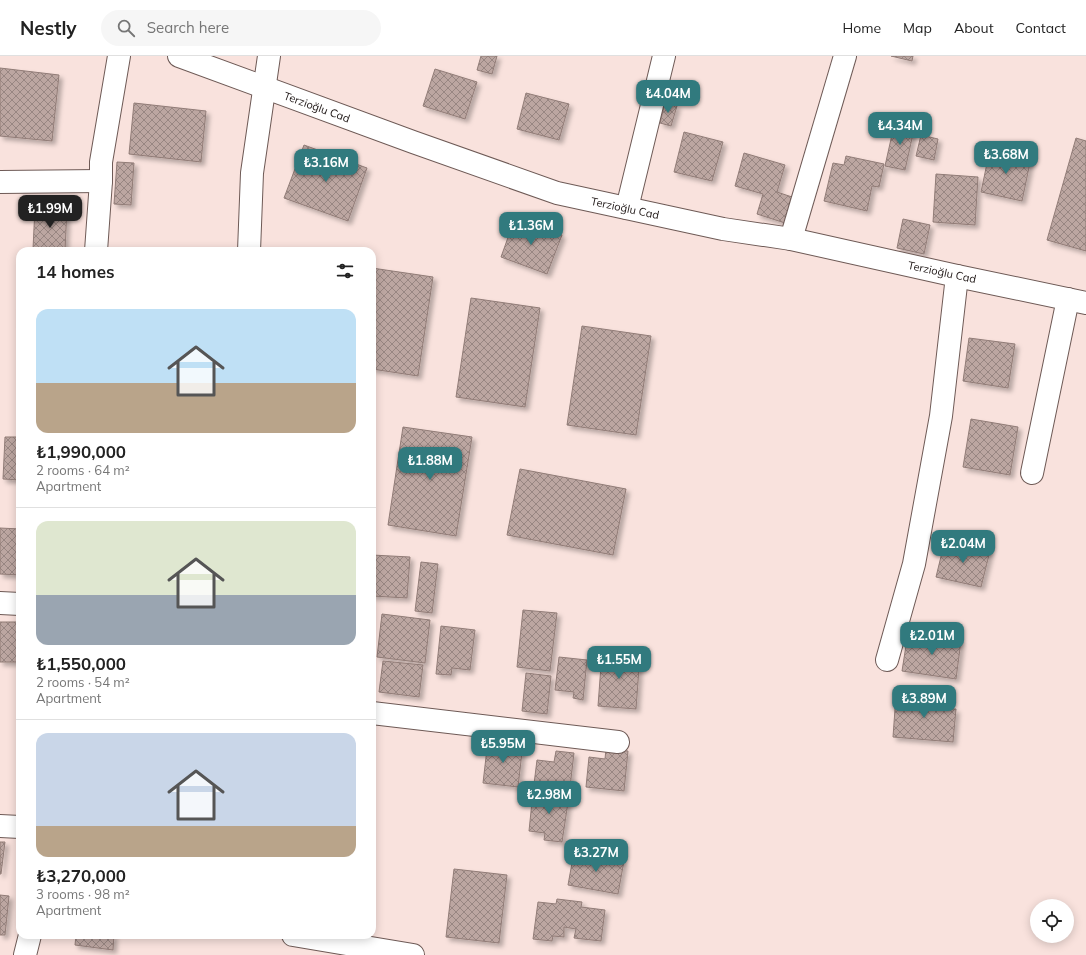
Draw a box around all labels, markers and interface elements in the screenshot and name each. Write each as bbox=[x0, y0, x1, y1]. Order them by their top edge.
search box bbox=[101, 10, 381, 46]
text: Nestly bbox=[20, 16, 77, 40]
icon: search bbox=[115, 17, 137, 39]
text: Search here bbox=[147, 18, 229, 37]
text: Home bbox=[842, 19, 881, 37]
text: Map bbox=[903, 19, 932, 37]
text: About bbox=[954, 19, 994, 37]
text: Contact bbox=[1016, 19, 1066, 37]
pin: ₺4.04M bbox=[635, 80, 701, 114]
text: ₺4.04M bbox=[645, 85, 691, 101]
street label: Terzioğlu Cad bbox=[282, 89, 352, 125]
pin: ₺4.34M bbox=[867, 112, 933, 146]
text: ₺4.34M bbox=[877, 117, 923, 133]
pin: ₺3.68M bbox=[973, 141, 1039, 175]
text: ₺3.68M bbox=[983, 146, 1029, 162]
pin: ₺3.16M bbox=[293, 149, 359, 183]
text: ₺3.16M bbox=[303, 154, 349, 170]
street label: Terzioğlu Cad bbox=[590, 194, 660, 222]
pin: ₺1.99M bbox=[17, 195, 83, 229]
text: ₺1.99M bbox=[27, 200, 73, 216]
pin: ₺1.36M bbox=[498, 212, 564, 246]
text: ₺1.36M bbox=[508, 217, 554, 233]
street label: Terzioğlu Cad bbox=[907, 258, 977, 286]
icon: filters bbox=[334, 260, 356, 282]
text: 14 homes bbox=[36, 261, 115, 282]
icon: home bbox=[160, 335, 232, 407]
text: ₺1,990,000 bbox=[36, 441, 126, 462]
pin: ₺1.88M bbox=[397, 447, 463, 481]
text: ₺1.88M bbox=[407, 452, 453, 468]
text: 2 rooms · 64 m² bbox=[36, 462, 130, 478]
text: Apartment bbox=[36, 478, 101, 494]
pin: ₺2.04M bbox=[930, 530, 996, 564]
text: ₺2.04M bbox=[940, 535, 986, 551]
icon: home bbox=[160, 547, 232, 619]
pin: ₺2.01M bbox=[899, 622, 965, 656]
text: ₺2.01M bbox=[909, 627, 955, 643]
pin: ₺1.55M bbox=[586, 646, 652, 680]
text: ₺1.55M bbox=[596, 651, 642, 667]
text: ₺1,550,000 bbox=[36, 653, 126, 674]
text: 2 rooms · 54 m² bbox=[36, 674, 130, 690]
pin: ₺3.89M bbox=[891, 685, 957, 719]
text: Apartment bbox=[36, 690, 101, 706]
text: ₺3.89M bbox=[901, 690, 947, 706]
pin: ₺5.95M bbox=[470, 730, 536, 764]
text: ₺5.95M bbox=[480, 735, 526, 751]
icon: home bbox=[160, 759, 232, 831]
pin: ₺2.98M bbox=[516, 781, 582, 815]
text: ₺2.98M bbox=[526, 786, 572, 802]
pin: ₺3.27M bbox=[563, 839, 629, 873]
text: ₺3.27M bbox=[573, 844, 619, 860]
text: ₺3,270,000 bbox=[36, 865, 126, 886]
text: 3 rooms · 98 m² bbox=[36, 886, 130, 902]
map controls bbox=[1030, 899, 1074, 943]
button: locate bbox=[1030, 899, 1074, 943]
text: Apartment bbox=[36, 902, 101, 918]

